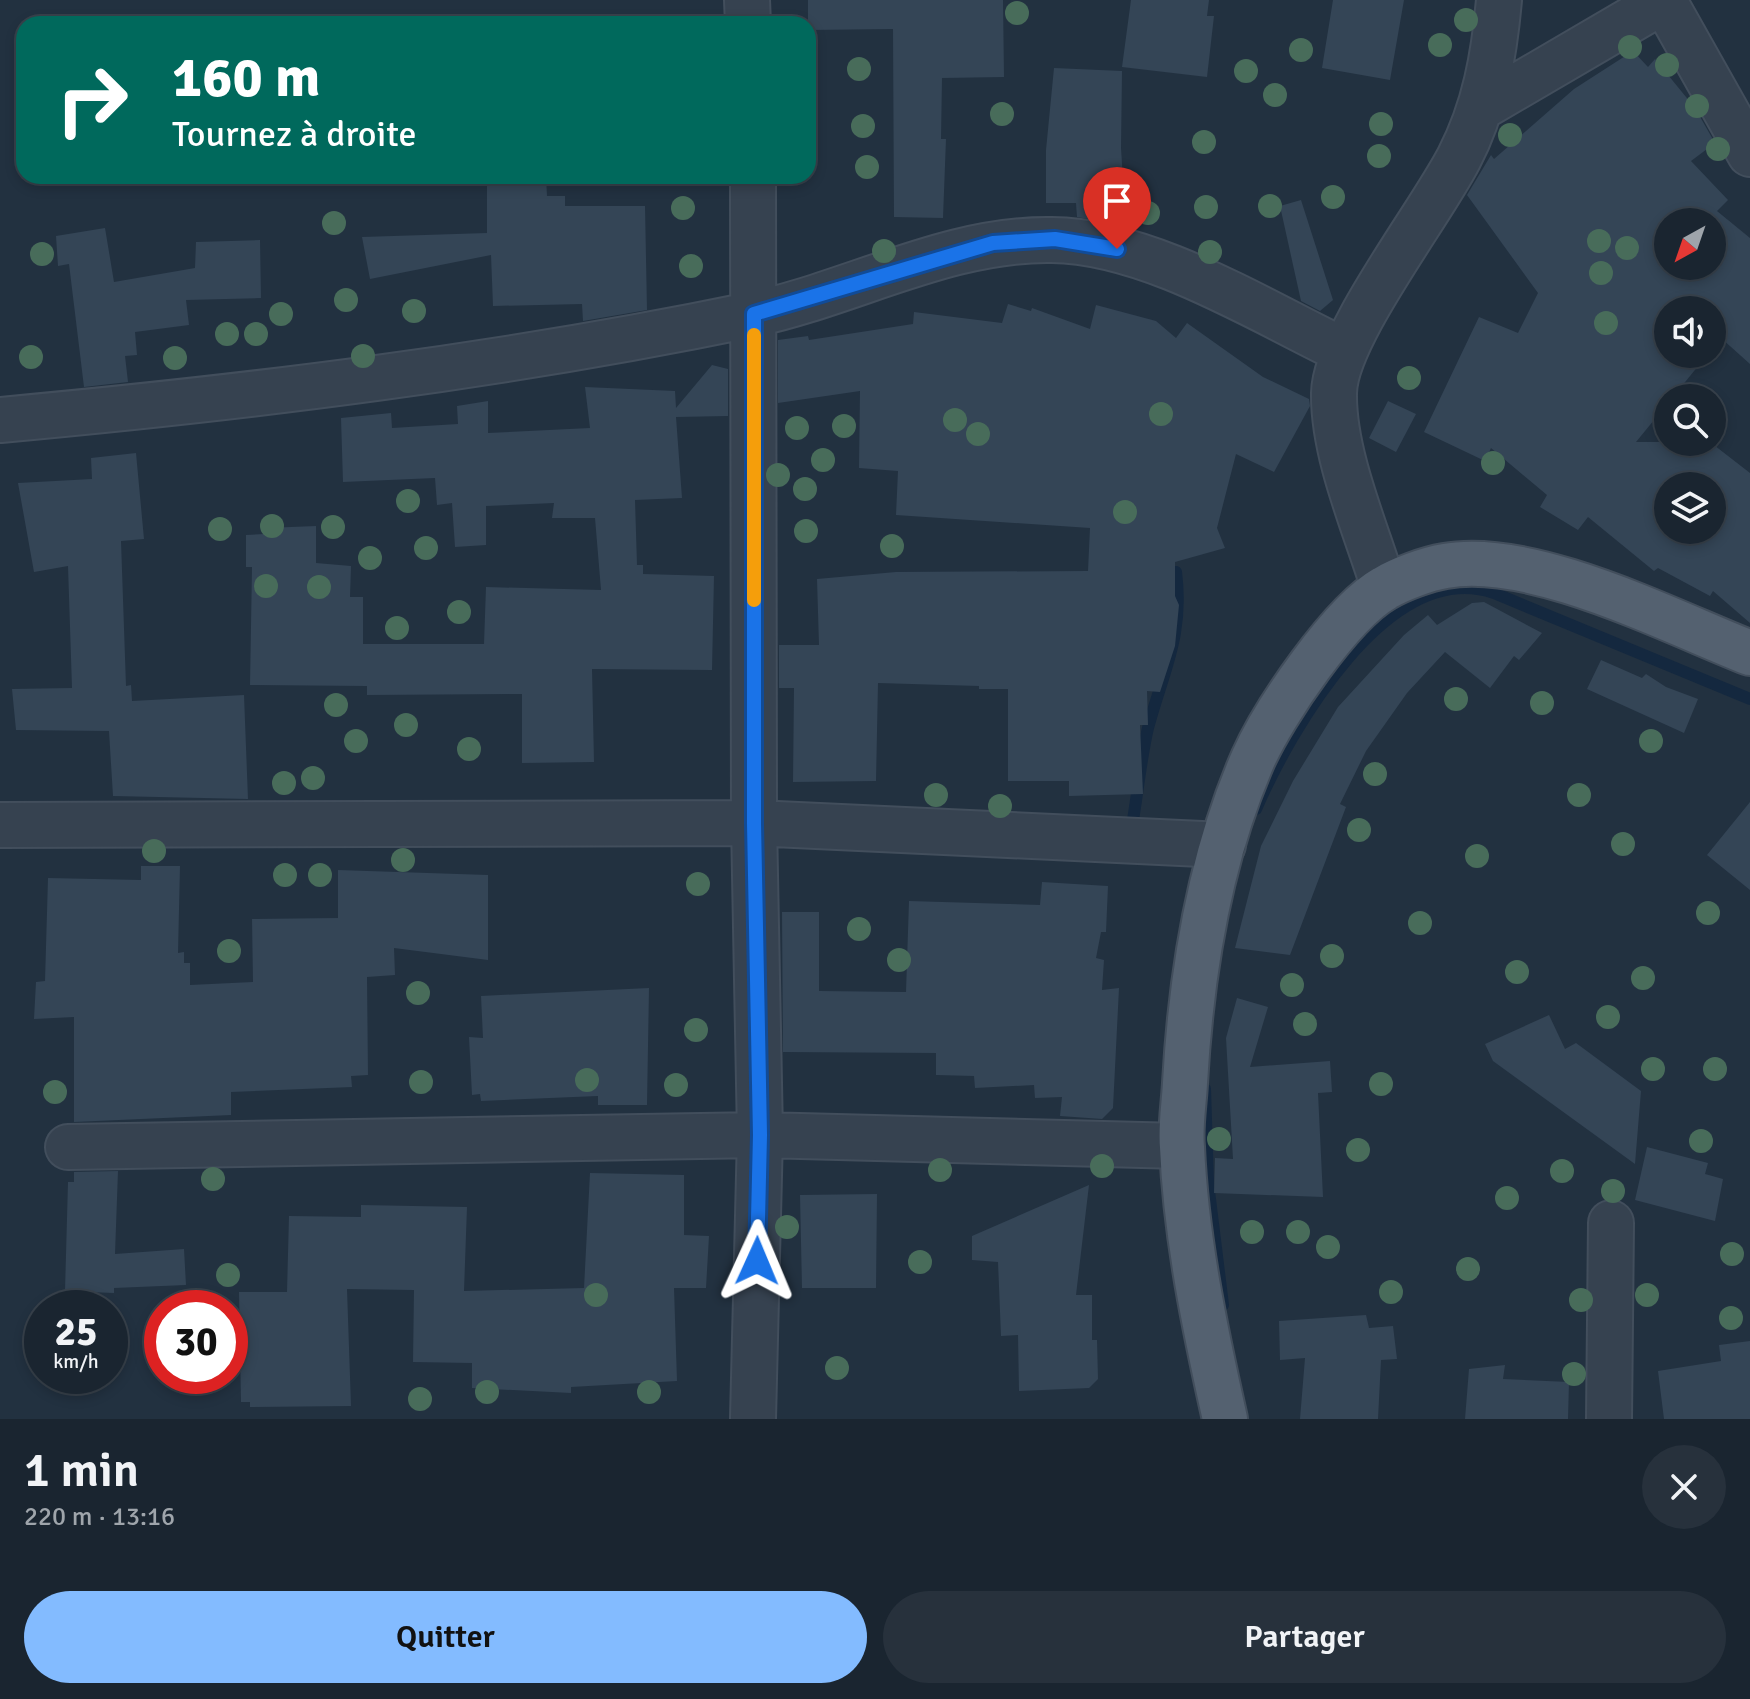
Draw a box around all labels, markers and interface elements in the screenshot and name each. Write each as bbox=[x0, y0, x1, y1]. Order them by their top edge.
text: 160 m bbox=[172, 43, 320, 112]
icon: right bbox=[40, 48, 144, 152]
text: Tournez à droite bbox=[172, 112, 416, 157]
pin bbox=[1083, 167, 1151, 249]
icon: arrive bbox=[1095, 179, 1139, 223]
north arrow bbox=[1654, 208, 1726, 280]
map controls bbox=[1654, 208, 1726, 544]
button: sound bbox=[1654, 296, 1726, 368]
button: search bbox=[1654, 384, 1726, 456]
button: layers bbox=[1654, 472, 1726, 544]
position arrow bbox=[715, 1219, 799, 1303]
speed limit sign: 30 bbox=[144, 1290, 248, 1394]
text: 25 bbox=[54, 1307, 98, 1357]
text: km/h bbox=[53, 1349, 99, 1374]
text: 1 min bbox=[24, 1441, 139, 1500]
button: close bbox=[1642, 1445, 1726, 1529]
text: 220 m · 13:16 bbox=[24, 1501, 175, 1533]
button: Quitter bbox=[24, 1591, 867, 1683]
button: Partager bbox=[883, 1591, 1726, 1683]

